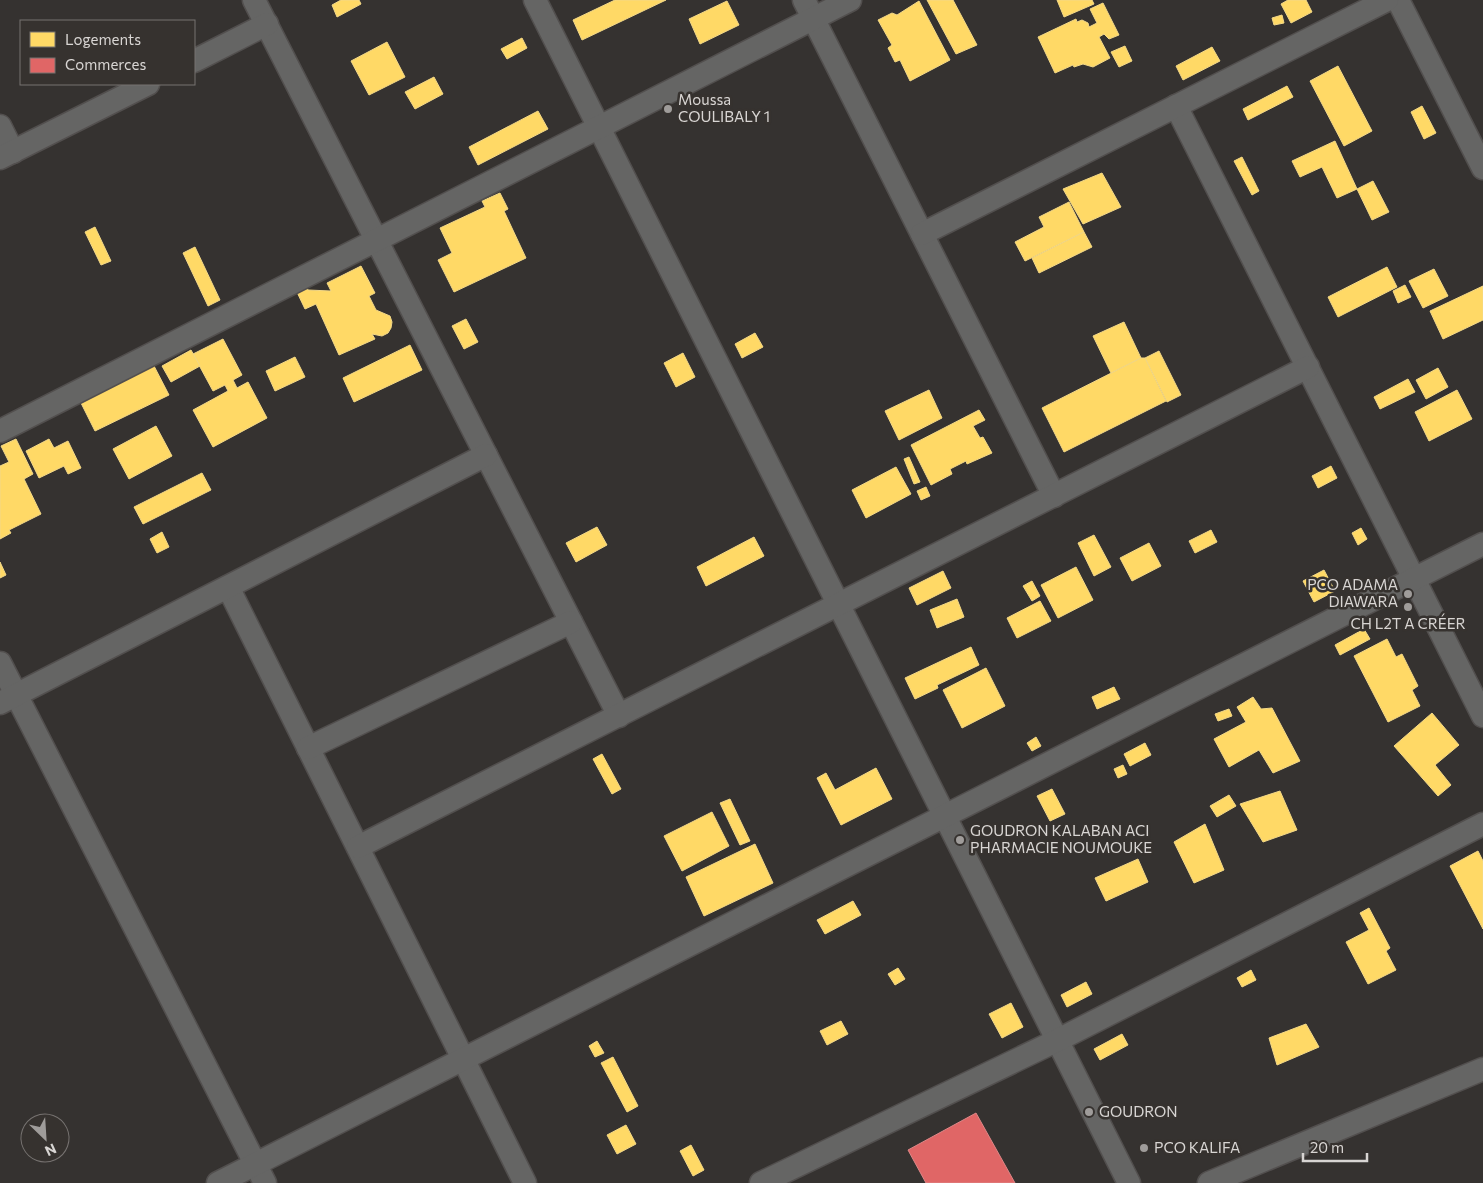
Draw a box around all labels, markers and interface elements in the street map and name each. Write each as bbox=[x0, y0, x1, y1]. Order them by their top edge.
legend bbox=[20, 20, 195, 85]
text: Logements bbox=[65, 30, 141, 48]
text: Commerces bbox=[65, 55, 146, 73]
place label: Moussa COULIBALY 1 bbox=[678, 90, 770, 125]
marker: Moussa COULIBALY 1 bbox=[662, 103, 674, 115]
place label: PCO ADAMA DIAWARA bbox=[1307, 575, 1398, 610]
marker: PCO ADAMA DIAWARA bbox=[1402, 588, 1414, 600]
marker: CH L2T A CRÉER bbox=[1402, 601, 1414, 613]
place label: CH L2T A CRÉER bbox=[1350, 613, 1466, 632]
place label: GOUDRON KALABAN ACI PHARMACIE NOUMOUKE bbox=[970, 821, 1152, 856]
marker: GOUDRON KALABAN ACI PHARMACIE NOUMOUKE bbox=[954, 834, 966, 846]
place label: GOUDRON bbox=[1099, 1102, 1178, 1120]
marker: GOUDRON bbox=[1083, 1106, 1095, 1118]
north arrow bbox=[20, 1113, 70, 1163]
scale bar bbox=[1303, 1130, 1367, 1162]
place label: PCO KALIFA bbox=[1154, 1138, 1240, 1156]
text: 20 m bbox=[1310, 1138, 1344, 1156]
text: N bbox=[42, 1140, 59, 1160]
marker: PCO KALIFA bbox=[1138, 1142, 1150, 1154]

